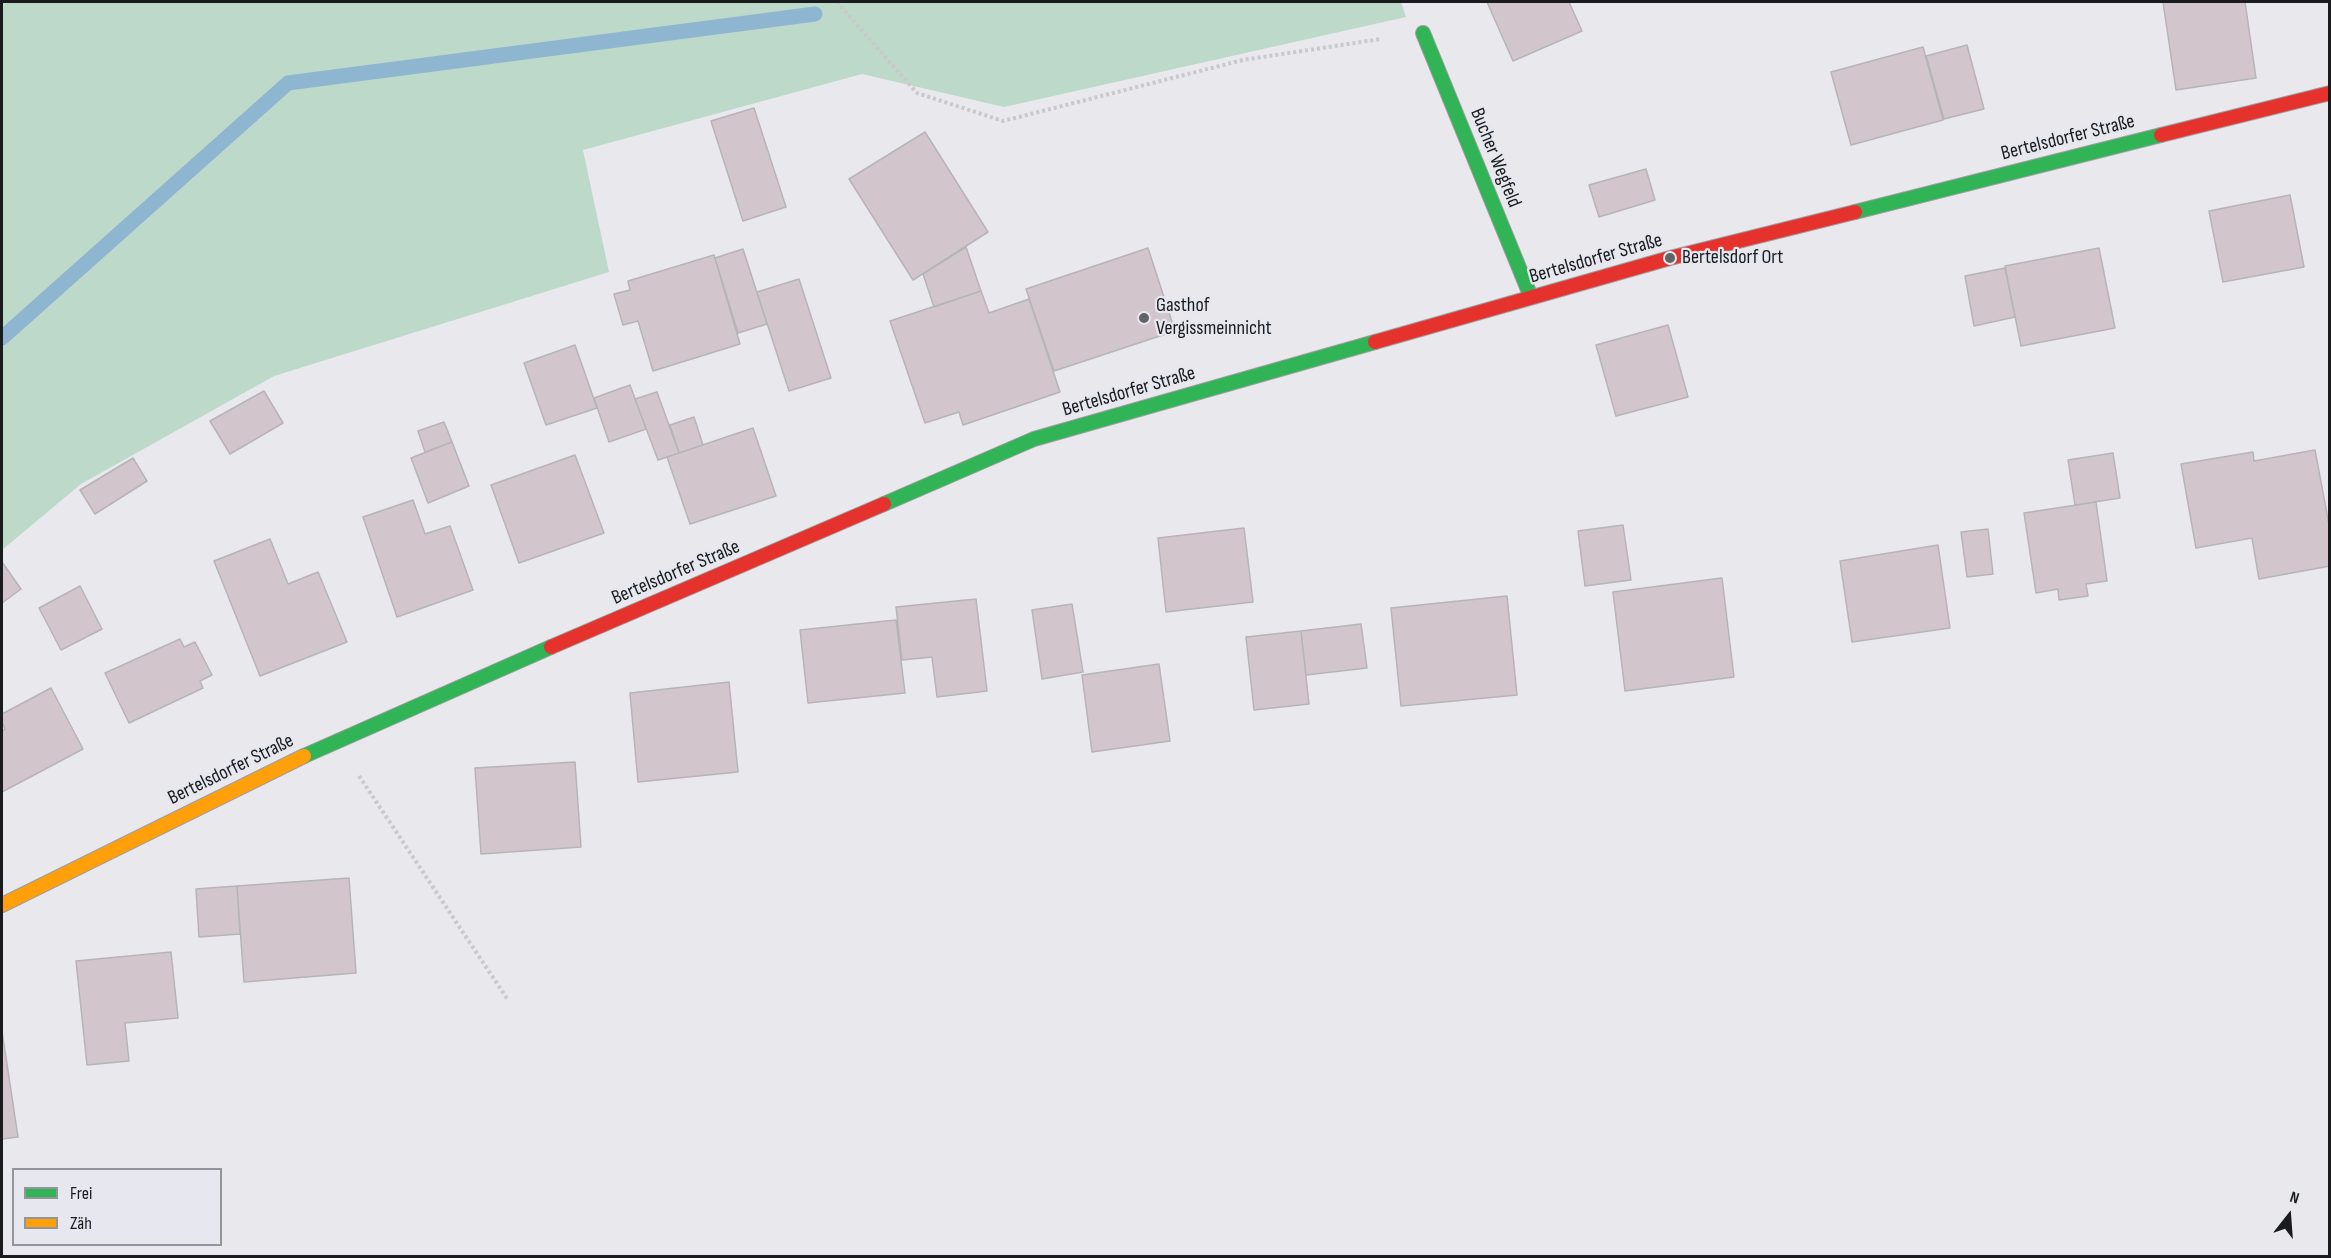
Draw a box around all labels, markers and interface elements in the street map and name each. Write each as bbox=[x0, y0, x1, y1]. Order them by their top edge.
street label: Bucher Wegfeld bbox=[1464, 105, 1526, 211]
street label: Bertelsdorfer Straße bbox=[1999, 110, 2137, 166]
street label: Bertelsdorfer Straße bbox=[1527, 229, 1665, 289]
place label: Bertelsdorf Ort bbox=[1682, 246, 1783, 270]
marker: Bertelsdorf Ort bbox=[1663, 251, 1677, 265]
place label: Gasthof Vergissmeinnicht bbox=[1156, 294, 1272, 341]
marker: Gasthof Vergissmeinnicht bbox=[1137, 311, 1151, 325]
street label: Bertelsdorfer Straße bbox=[1060, 362, 1198, 422]
street label: Bertelsdorfer Straße bbox=[608, 535, 744, 611]
street label: Bertelsdorfer Straße bbox=[164, 729, 298, 811]
legend bbox=[12, 1168, 222, 1246]
text: Frei bbox=[70, 1183, 92, 1204]
north arrow bbox=[2259, 1186, 2319, 1246]
text: N bbox=[2288, 1188, 2301, 1209]
text: Zäh bbox=[70, 1213, 92, 1234]

